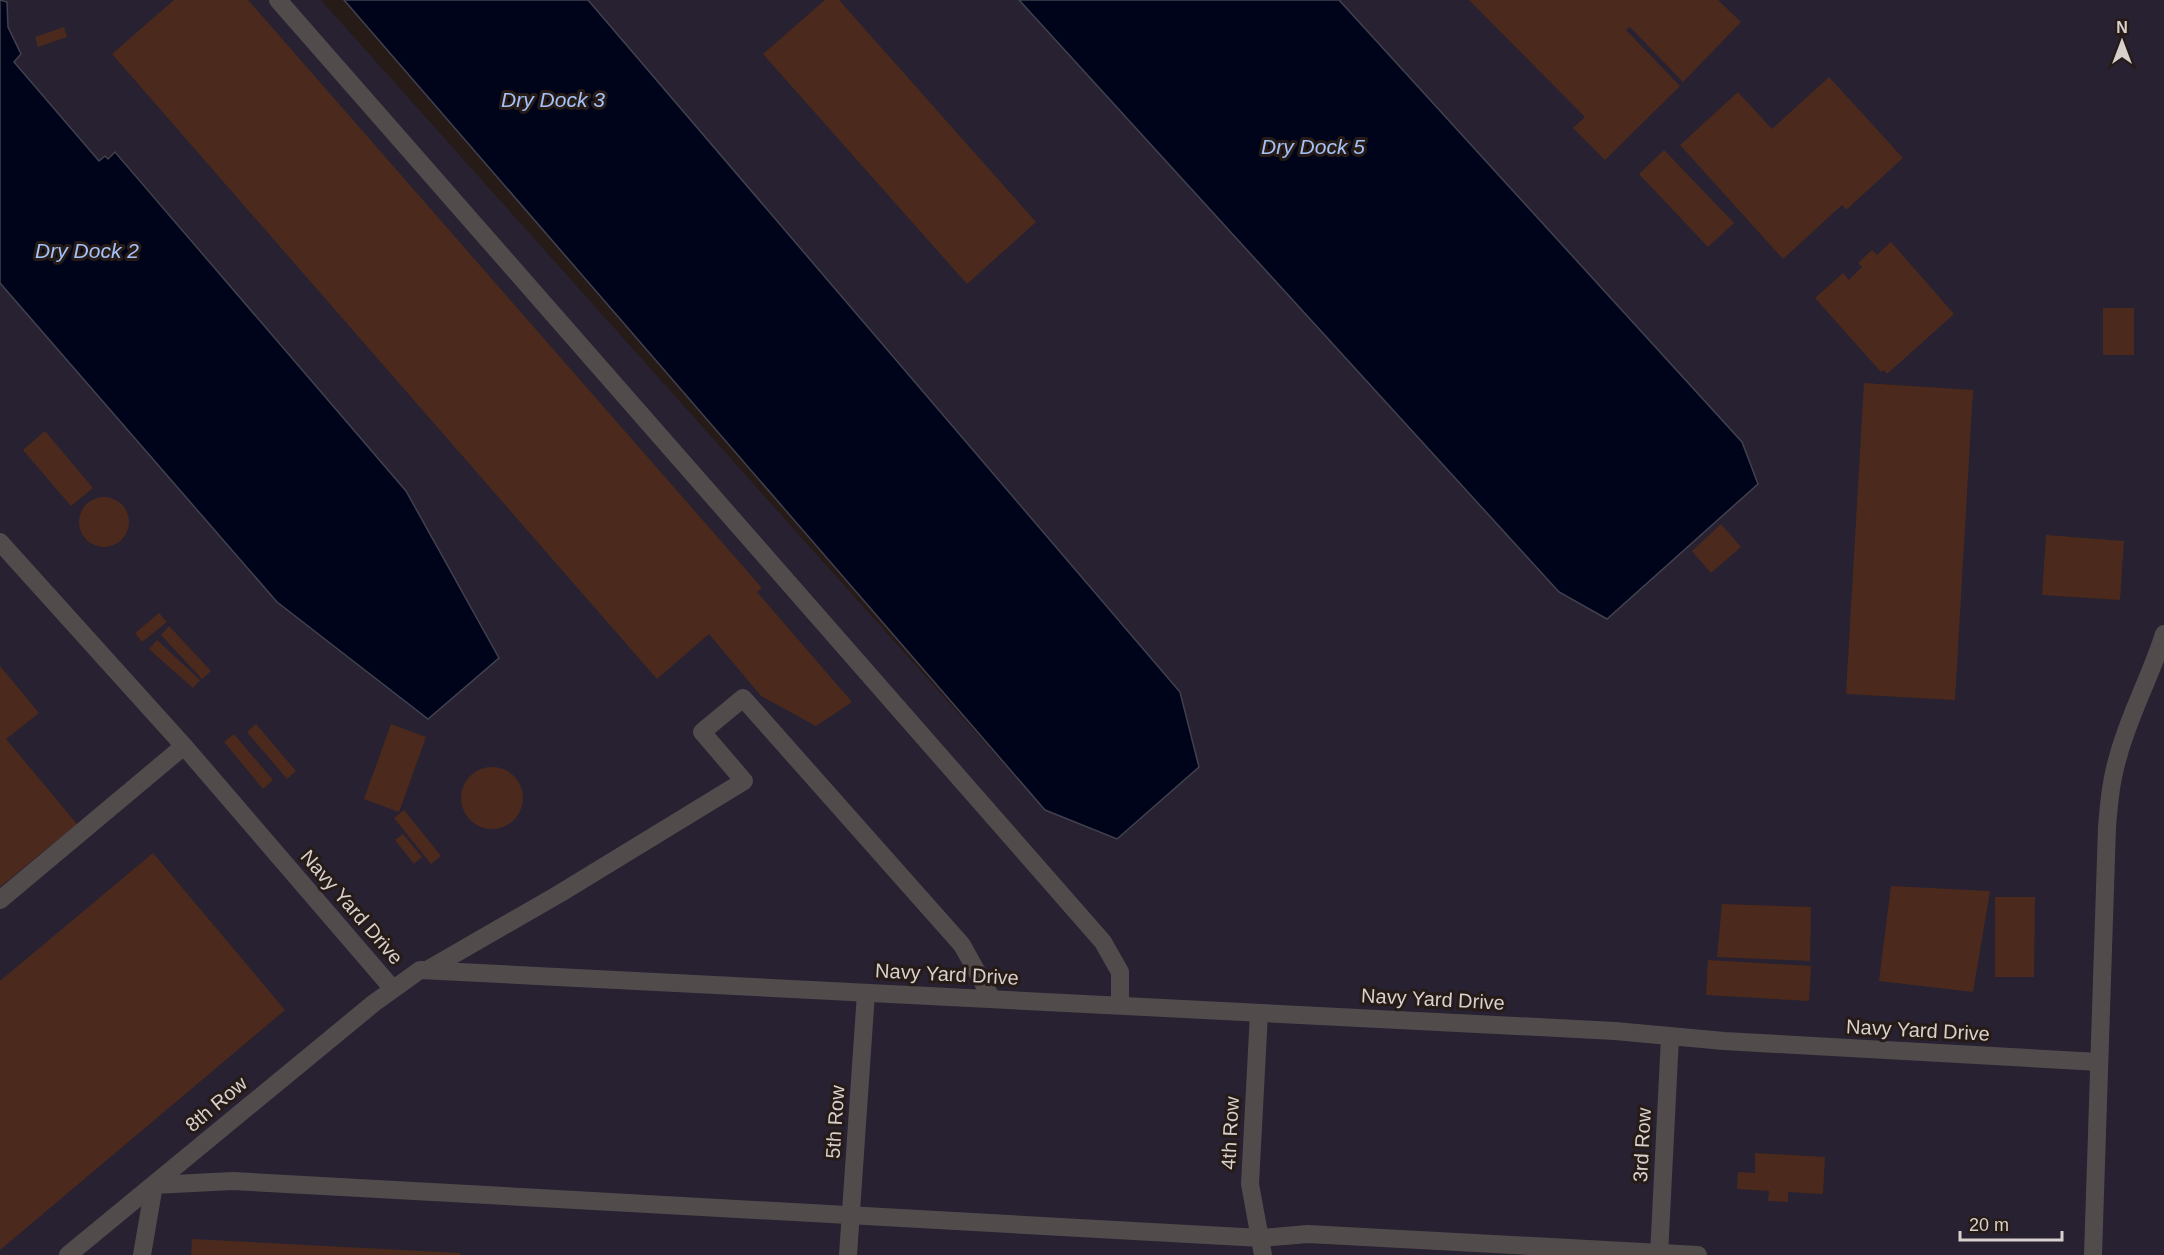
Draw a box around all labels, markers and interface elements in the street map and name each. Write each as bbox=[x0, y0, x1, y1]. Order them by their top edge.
north arrow bbox=[2092, 12, 2152, 72]
text: N bbox=[2116, 19, 2128, 36]
water label: Dry Dock 3 bbox=[501, 88, 605, 111]
water label: Dry Dock 5 bbox=[1261, 135, 1365, 158]
water label: Dry Dock 2 bbox=[35, 239, 139, 262]
street label: Navy Yard Drive bbox=[297, 846, 407, 968]
street label: Navy Yard Drive bbox=[875, 959, 1019, 989]
street label: Navy Yard Drive bbox=[1361, 984, 1505, 1014]
street label: Navy Yard Drive bbox=[1846, 1015, 1990, 1045]
street label: 8th Row bbox=[181, 1072, 252, 1136]
street label: 5th Row bbox=[821, 1084, 849, 1159]
street label: 4th Row bbox=[1217, 1095, 1243, 1170]
street label: 3rd Row bbox=[1629, 1107, 1655, 1183]
scale bar bbox=[1960, 1204, 2062, 1242]
text: 20 m bbox=[1969, 1215, 2009, 1235]

